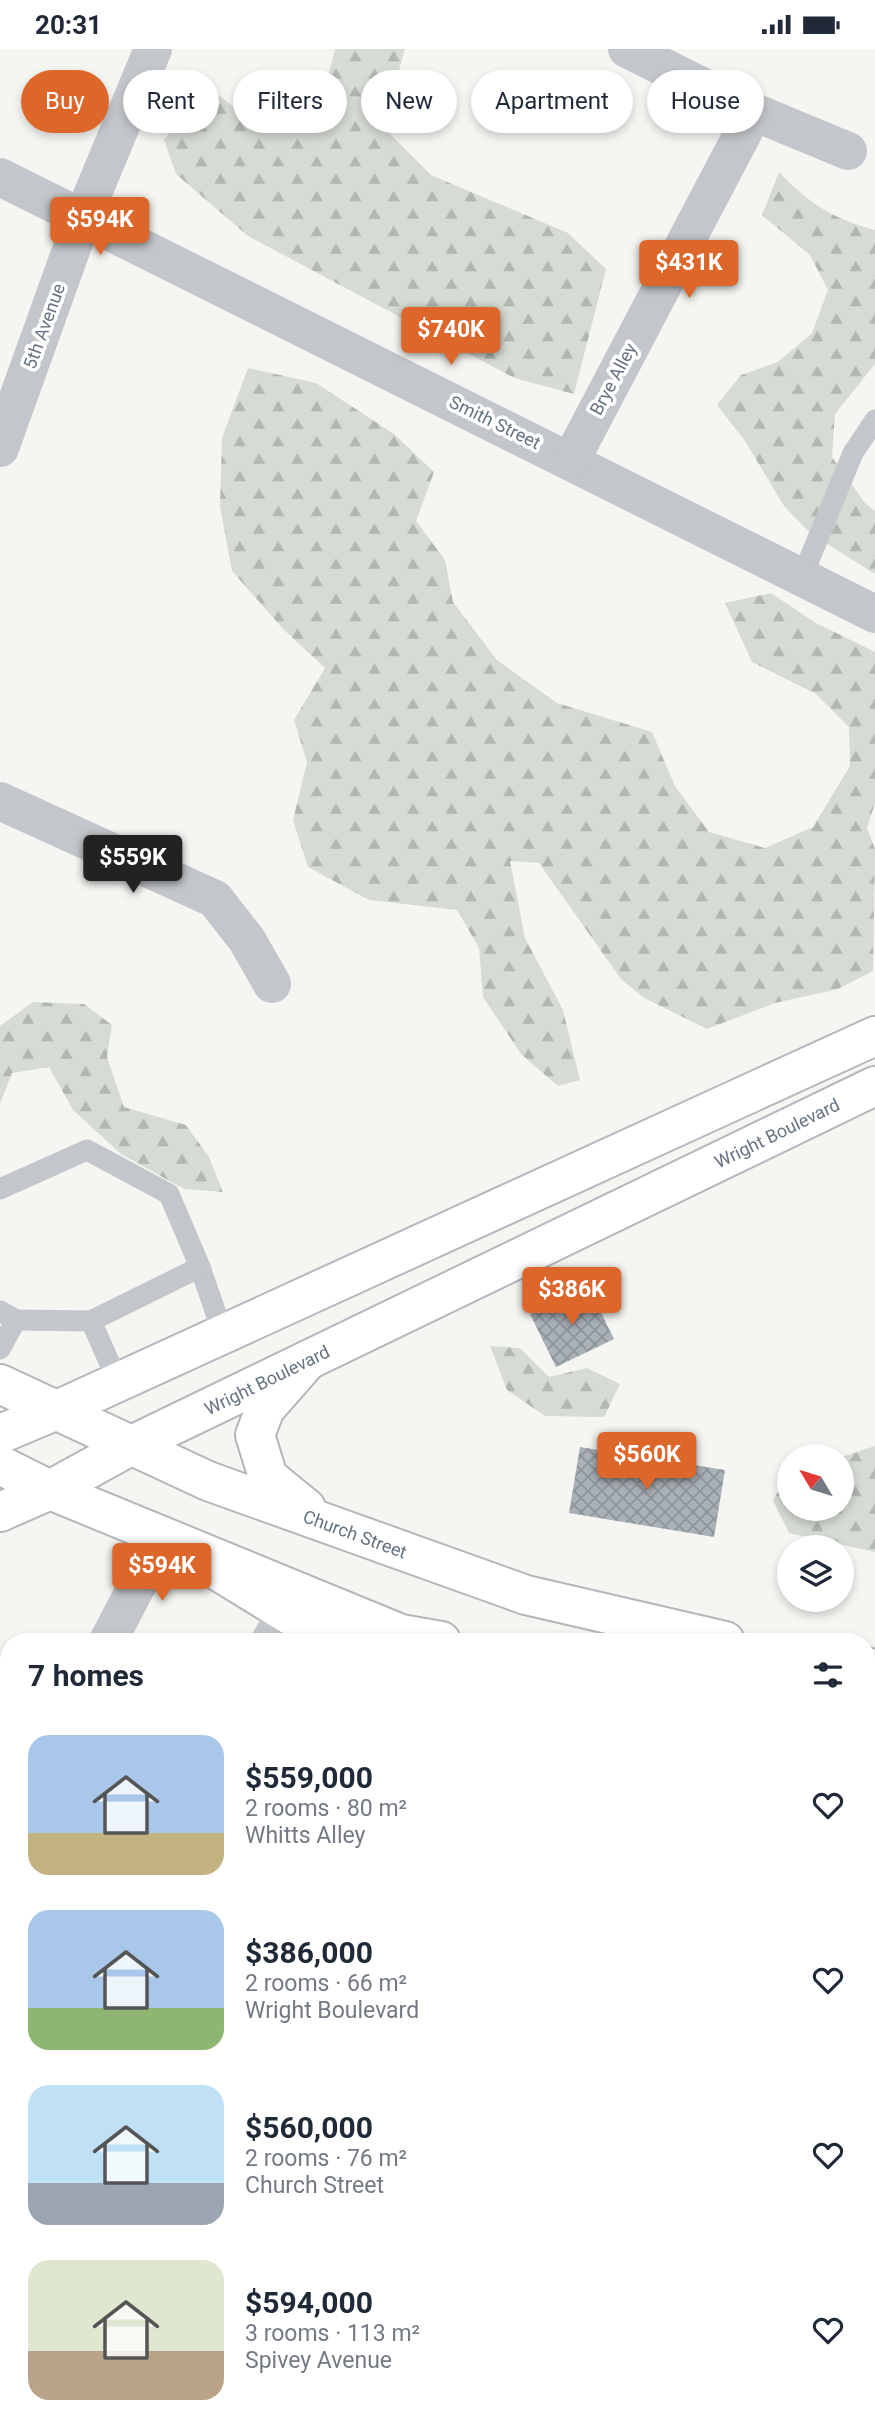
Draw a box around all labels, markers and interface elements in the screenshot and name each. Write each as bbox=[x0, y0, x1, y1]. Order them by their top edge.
text: 20:31 bbox=[35, 10, 102, 40]
chip: Buy bbox=[21, 70, 109, 133]
chip: Rent bbox=[123, 70, 219, 133]
chip: Filters bbox=[233, 70, 347, 133]
chip: New bbox=[361, 70, 457, 133]
chip: Apartment bbox=[471, 70, 633, 133]
chip: House bbox=[647, 70, 764, 133]
pin: $594K bbox=[51, 197, 149, 257]
text: $594K bbox=[66, 206, 134, 233]
pin: $431K bbox=[640, 240, 738, 300]
text: $431K bbox=[655, 249, 723, 276]
street label: 5th Avenue bbox=[19, 280, 69, 372]
pin: $740K bbox=[402, 307, 500, 367]
text: $740K bbox=[417, 316, 485, 343]
street label: Brye Alley bbox=[585, 339, 641, 419]
street label: Smith Street bbox=[446, 391, 544, 453]
pin: $559K bbox=[84, 835, 182, 895]
text: $559K bbox=[99, 844, 167, 871]
street label: Wright Boulevard bbox=[711, 1094, 843, 1172]
pin: $386K bbox=[523, 1267, 621, 1327]
text: $386K bbox=[538, 1276, 606, 1303]
street label: Wright Boulevard bbox=[201, 1341, 333, 1419]
pin: $560K bbox=[598, 1433, 696, 1492]
text: $560K bbox=[613, 1441, 681, 1468]
north arrow bbox=[777, 1444, 854, 1521]
map controls bbox=[777, 1444, 854, 1612]
street label: Church Street bbox=[300, 1506, 410, 1563]
button: layers bbox=[777, 1535, 854, 1612]
pin: $594K bbox=[113, 1543, 211, 1603]
text: $594K bbox=[128, 1552, 196, 1579]
icon: filters bbox=[809, 1656, 847, 1694]
text: 7 homes bbox=[28, 1658, 144, 1693]
text: $559,000 bbox=[245, 1760, 373, 1795]
icon: home bbox=[84, 1763, 168, 1847]
icon: heart bbox=[809, 1786, 847, 1824]
text: 2 rooms · 80 m² bbox=[245, 1795, 407, 1822]
text: Whitts Alley bbox=[245, 1822, 365, 1849]
text: $386,000 bbox=[245, 1935, 373, 1970]
icon: home bbox=[84, 1938, 168, 2022]
icon: heart bbox=[809, 1961, 847, 1999]
text: 2 rooms · 66 m² bbox=[245, 1970, 407, 1997]
text: Wright Boulevard bbox=[245, 1997, 419, 2024]
text: $560,000 bbox=[245, 2110, 373, 2145]
icon: home bbox=[84, 2113, 168, 2197]
icon: heart bbox=[809, 2136, 847, 2174]
text: 2 rooms · 76 m² bbox=[245, 2145, 407, 2172]
text: Church Street bbox=[245, 2172, 384, 2199]
text: $594,000 bbox=[245, 2285, 373, 2320]
icon: home bbox=[84, 2288, 168, 2372]
icon: heart bbox=[809, 2311, 847, 2349]
text: 3 rooms · 113 m² bbox=[245, 2320, 420, 2347]
text: Spivey Avenue bbox=[245, 2347, 392, 2374]

